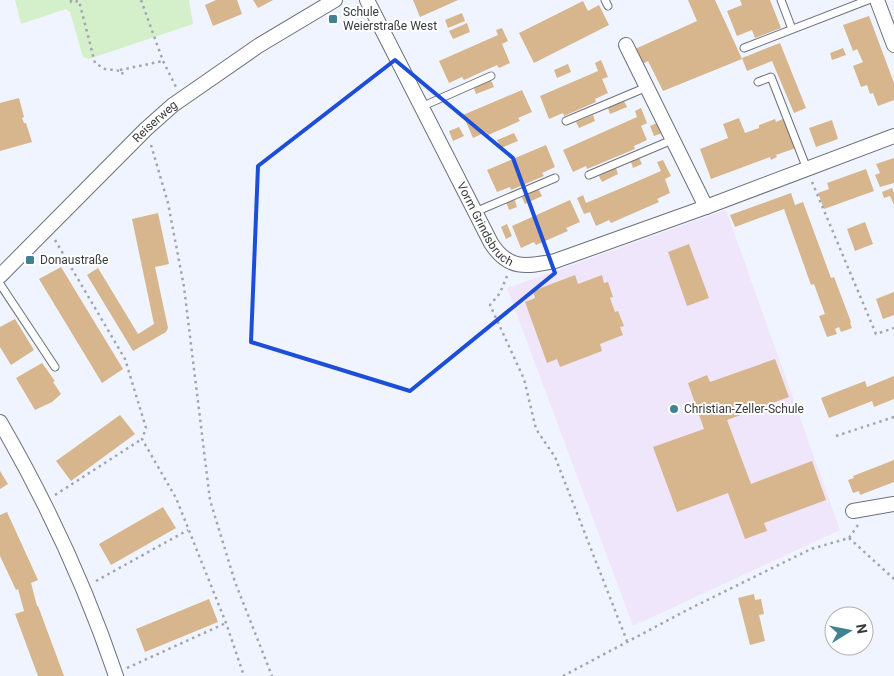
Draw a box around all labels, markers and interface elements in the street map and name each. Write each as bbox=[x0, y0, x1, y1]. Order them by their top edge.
place label: Schule Weierstraße West bbox=[343, 5, 437, 33]
marker: Schule Weierstraße West bbox=[327, 13, 339, 25]
street label: Reiserweg bbox=[130, 97, 180, 145]
street label: Vorm Grindsbruch bbox=[454, 180, 516, 269]
place label: Donaustraße bbox=[40, 253, 108, 267]
marker: Donaustraße bbox=[24, 254, 36, 266]
place label: Christian-Zeller-Schule bbox=[684, 402, 804, 416]
marker: Christian-Zeller-Schule bbox=[668, 403, 680, 415]
north arrow bbox=[824, 606, 874, 656]
text: N bbox=[853, 622, 871, 635]

